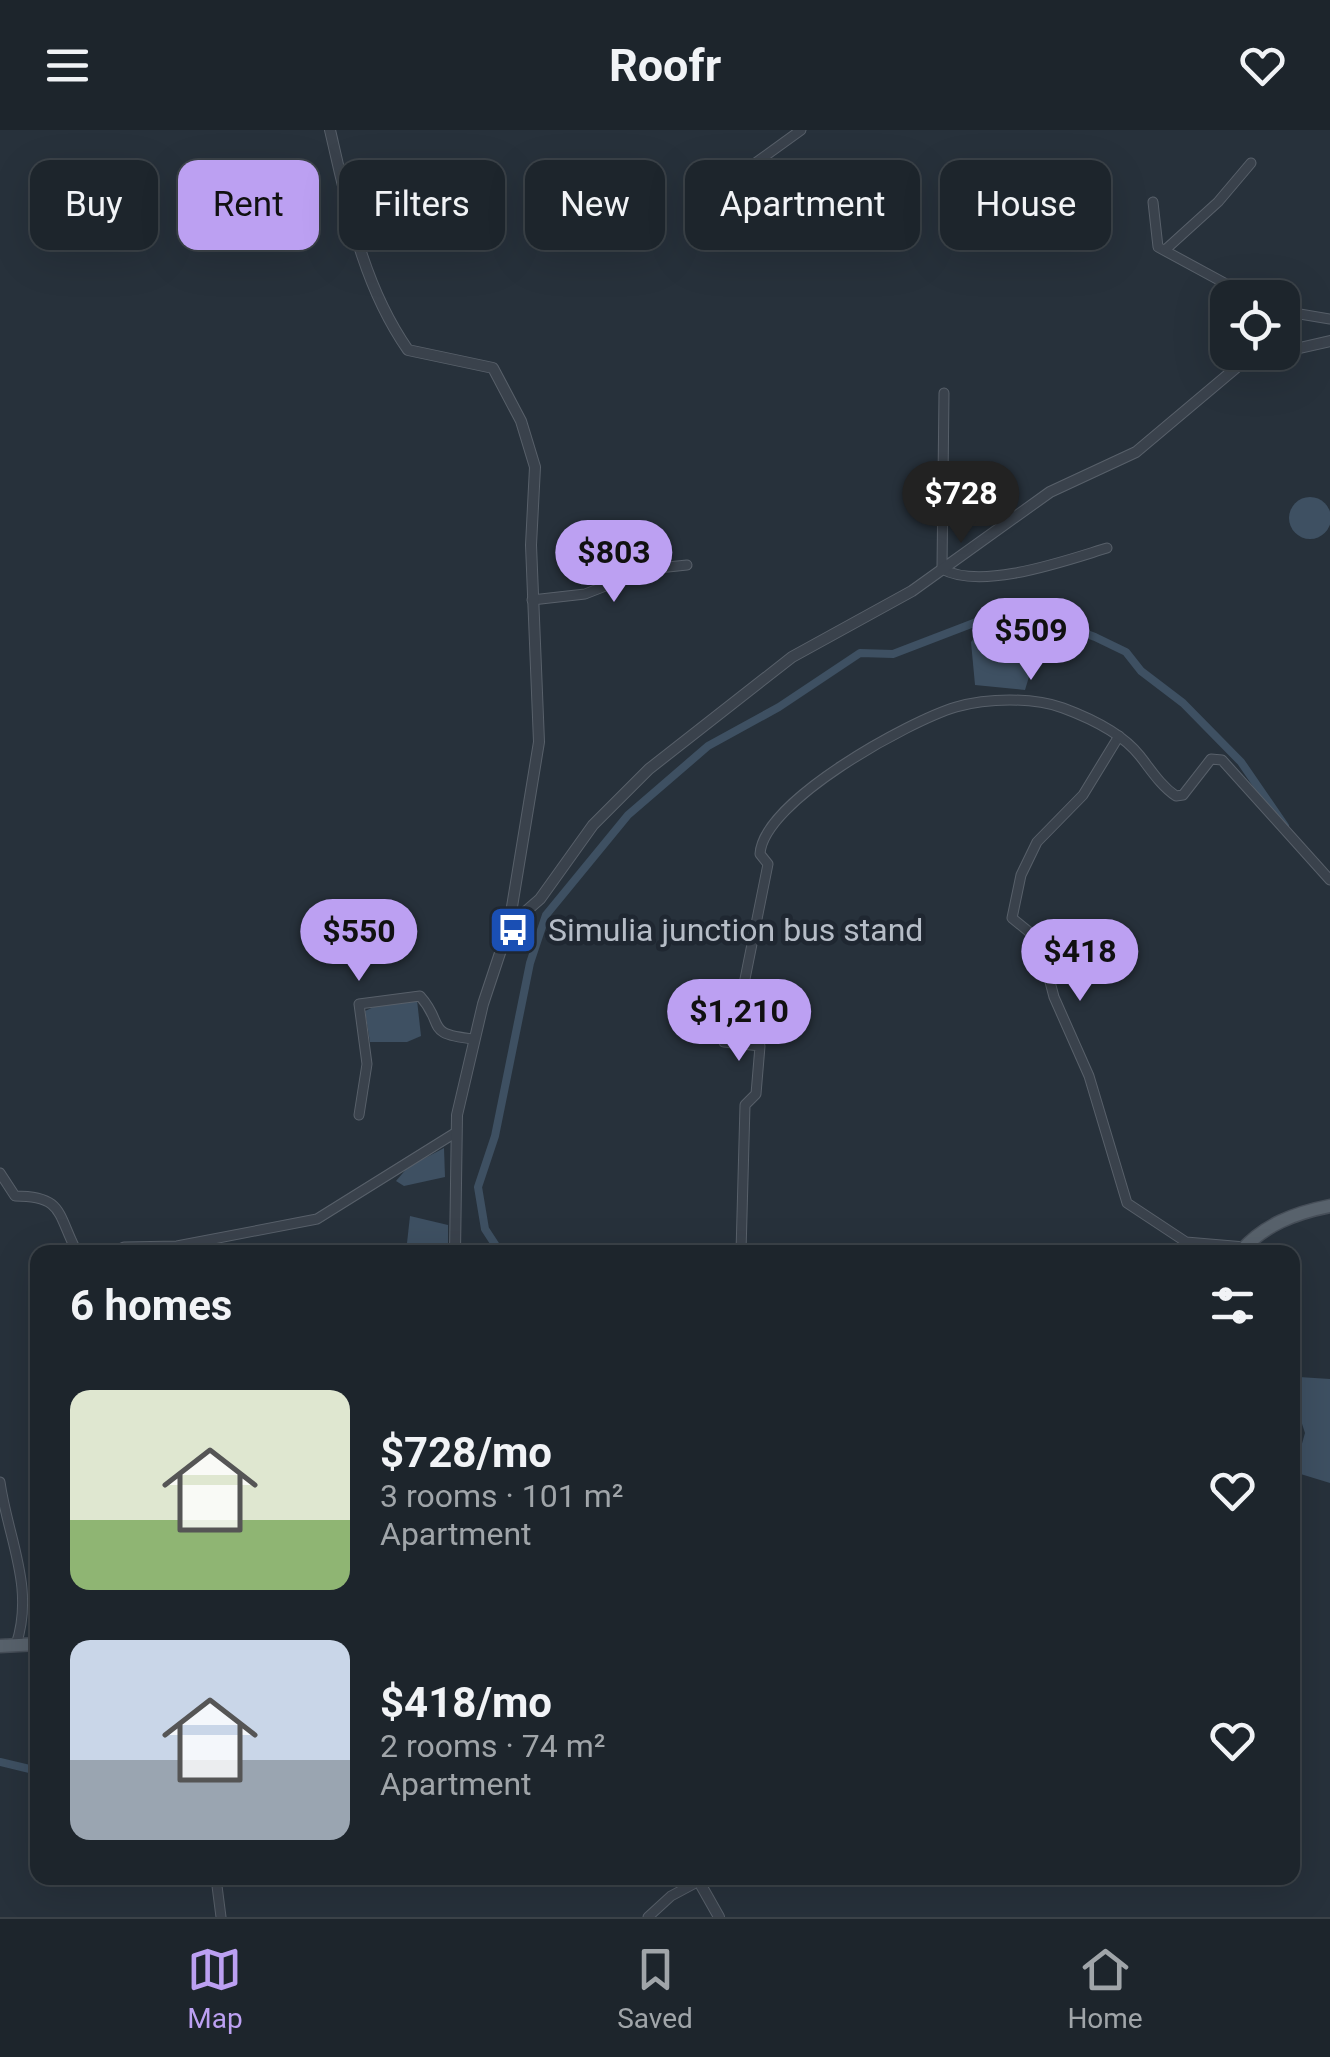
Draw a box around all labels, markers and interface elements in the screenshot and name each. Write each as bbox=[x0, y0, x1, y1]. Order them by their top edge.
icon: menu bbox=[40, 38, 95, 93]
icon: heart bbox=[1235, 38, 1290, 93]
text: Roofr bbox=[609, 39, 721, 92]
chip: Buy bbox=[30, 160, 158, 250]
chip: Rent bbox=[178, 160, 319, 250]
chip: Filters bbox=[339, 160, 505, 250]
chip: New bbox=[525, 160, 665, 250]
chip: Apartment bbox=[685, 160, 920, 250]
chip: House bbox=[940, 160, 1111, 250]
map controls bbox=[1210, 280, 1300, 370]
button: locate bbox=[1210, 280, 1300, 370]
pin: $728 bbox=[902, 461, 1020, 546]
text: $728 bbox=[924, 474, 998, 512]
pin: $803 bbox=[555, 520, 673, 605]
text: $803 bbox=[577, 533, 651, 571]
pin: $509 bbox=[972, 598, 1090, 683]
text: $509 bbox=[994, 611, 1068, 649]
pin: $550 bbox=[300, 899, 418, 984]
bus stop icon: Simulia junction bus stand bbox=[487, 904, 539, 956]
place label: Simulia junction bus stand bbox=[548, 911, 923, 949]
text: $550 bbox=[322, 912, 396, 950]
pin: $418 bbox=[1021, 919, 1139, 1004]
text: $418 bbox=[1043, 932, 1117, 970]
pin: $1,210 bbox=[658, 979, 820, 1064]
text: $1,210 bbox=[689, 992, 789, 1030]
icon: filters bbox=[1205, 1278, 1260, 1333]
text: 6 homes bbox=[70, 1281, 232, 1330]
text: $728/mo bbox=[380, 1428, 552, 1477]
icon: home bbox=[150, 1430, 270, 1550]
icon: heart bbox=[1205, 1463, 1260, 1518]
text: 3 rooms · 101 m² bbox=[380, 1477, 623, 1515]
text: Apartment bbox=[380, 1515, 532, 1553]
text: $418/mo bbox=[380, 1678, 552, 1727]
icon: home bbox=[150, 1680, 270, 1800]
icon: heart bbox=[1205, 1713, 1260, 1768]
text: 2 rooms · 74 m² bbox=[380, 1727, 605, 1765]
text: Apartment bbox=[380, 1765, 532, 1803]
tab: Map bbox=[187, 1942, 243, 2035]
tab: Saved bbox=[617, 1942, 693, 2035]
tab: Home bbox=[1067, 1942, 1143, 2035]

